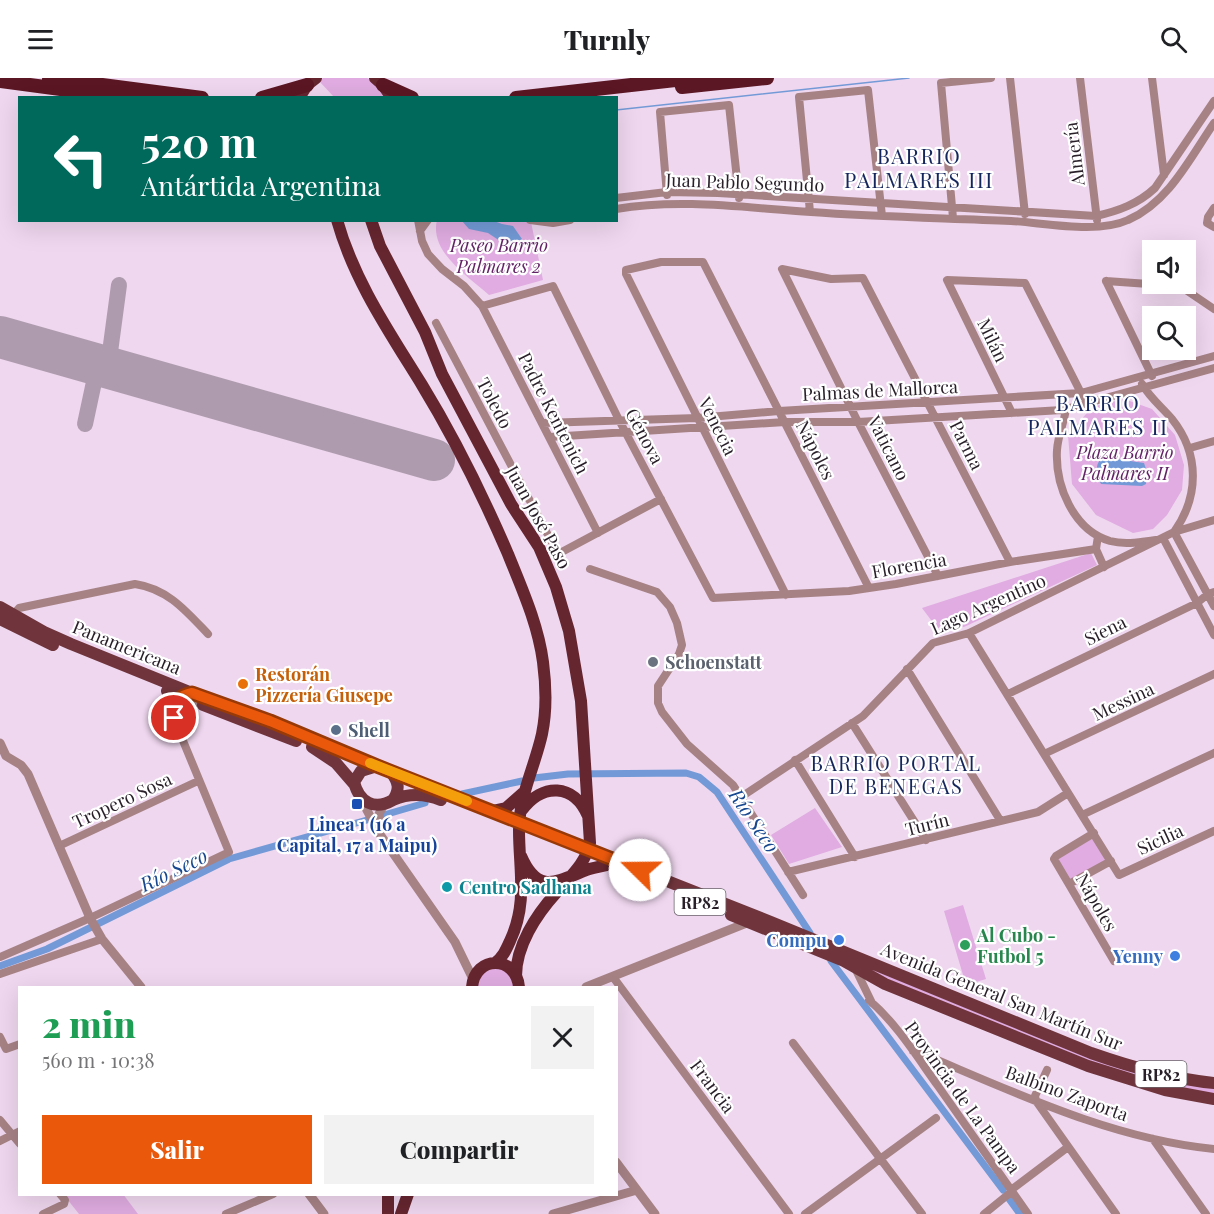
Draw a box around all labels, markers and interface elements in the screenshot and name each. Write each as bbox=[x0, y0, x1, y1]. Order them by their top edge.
text: Turnly bbox=[564, 21, 650, 57]
icon: menu bbox=[24, 23, 57, 56]
icon: search bbox=[1157, 23, 1190, 56]
text: 520 m bbox=[141, 113, 257, 169]
icon: left bbox=[42, 120, 120, 198]
street label: Almería bbox=[1058, 121, 1090, 188]
district label: BARRIO PALMARES III bbox=[844, 141, 994, 193]
text: Antártida Argentina bbox=[141, 167, 381, 203]
street label: Juan Pablo Segundo bbox=[664, 167, 825, 197]
park label: Paseo Barrio Palmares 2 bbox=[449, 233, 548, 278]
map controls bbox=[1142, 240, 1196, 360]
button: sound bbox=[1142, 240, 1196, 294]
button: search bbox=[1142, 306, 1196, 360]
street label: Milán bbox=[972, 314, 1014, 366]
street label: Padre Kentenich bbox=[513, 348, 595, 478]
street label: Toledo bbox=[472, 373, 518, 433]
street label: Palmas de Mallorca bbox=[802, 374, 959, 406]
district label: BARRIO PALMARES II bbox=[1027, 388, 1169, 440]
street label: Venecia bbox=[693, 392, 743, 459]
street label: Génova bbox=[620, 404, 670, 468]
street label: Vaticano bbox=[862, 411, 915, 484]
street label: Nápoles bbox=[791, 416, 841, 484]
street label: Parma bbox=[944, 416, 990, 474]
park label: Plaza Barrio Palmares II bbox=[1075, 440, 1174, 485]
street label: Juan José Paso bbox=[500, 460, 577, 573]
street label: Florencia bbox=[870, 547, 948, 583]
street label: Lago Argentino bbox=[927, 568, 1049, 640]
street label: Siena bbox=[1080, 610, 1130, 650]
street label: Panamericana bbox=[69, 614, 185, 680]
place label: Schoenstatt bbox=[665, 650, 762, 674]
marker: Schoenstatt bbox=[646, 655, 660, 669]
place label: Restorán Pizzería Giusepe bbox=[255, 662, 393, 707]
street label: Messina bbox=[1088, 676, 1158, 726]
marker: Restorán Pizzería Giusepe bbox=[236, 677, 250, 691]
pin bbox=[148, 692, 199, 743]
icon: arrive bbox=[157, 701, 190, 734]
place label: Shell bbox=[348, 718, 390, 742]
marker: Shell bbox=[329, 723, 343, 737]
district label: BARRIO PORTAL DE BENEGAS bbox=[811, 749, 981, 799]
street label: Tropero Sosa bbox=[69, 767, 176, 833]
water label: Río Seco bbox=[723, 782, 786, 857]
marker: Linea 1 (16 a Capital, 17 a Maipu) bbox=[350, 797, 364, 811]
street label: Turín bbox=[903, 807, 952, 841]
place label: Linea 1 (16 a Capital, 17 a Maipu) bbox=[277, 812, 437, 857]
street label: Sicilia bbox=[1133, 818, 1187, 860]
position arrow bbox=[608, 838, 672, 902]
water label: Río Seco bbox=[134, 841, 211, 897]
street label: Nápoles bbox=[1071, 868, 1123, 936]
place label: Centro Sadhana bbox=[459, 875, 592, 899]
marker: Centro Sadhana bbox=[440, 880, 454, 894]
road number: RP82 bbox=[674, 889, 726, 915]
place label: Al Cubo - Futbol 5 bbox=[976, 923, 1056, 968]
place label: Compu bbox=[766, 928, 827, 952]
marker: Compu bbox=[832, 933, 846, 947]
street label: Avenida General San Martín Sur bbox=[877, 936, 1126, 1056]
marker: Al Cubo - Futbol 5 bbox=[958, 938, 972, 952]
place label: Yenny bbox=[1112, 944, 1164, 968]
marker: Yenny bbox=[1168, 949, 1182, 963]
text: 2 min bbox=[42, 999, 136, 1047]
button: close bbox=[531, 1006, 594, 1069]
street label: Provincia de La Pampa bbox=[900, 1016, 1026, 1178]
text: 560 m · 10:38 bbox=[42, 1046, 155, 1073]
street label: Francia bbox=[685, 1054, 741, 1118]
street label: Balbino Zaporta bbox=[1002, 1060, 1132, 1126]
road number: RP82 bbox=[1136, 1061, 1186, 1087]
button: Salir bbox=[42, 1115, 312, 1184]
button: Compartir bbox=[324, 1115, 594, 1184]

